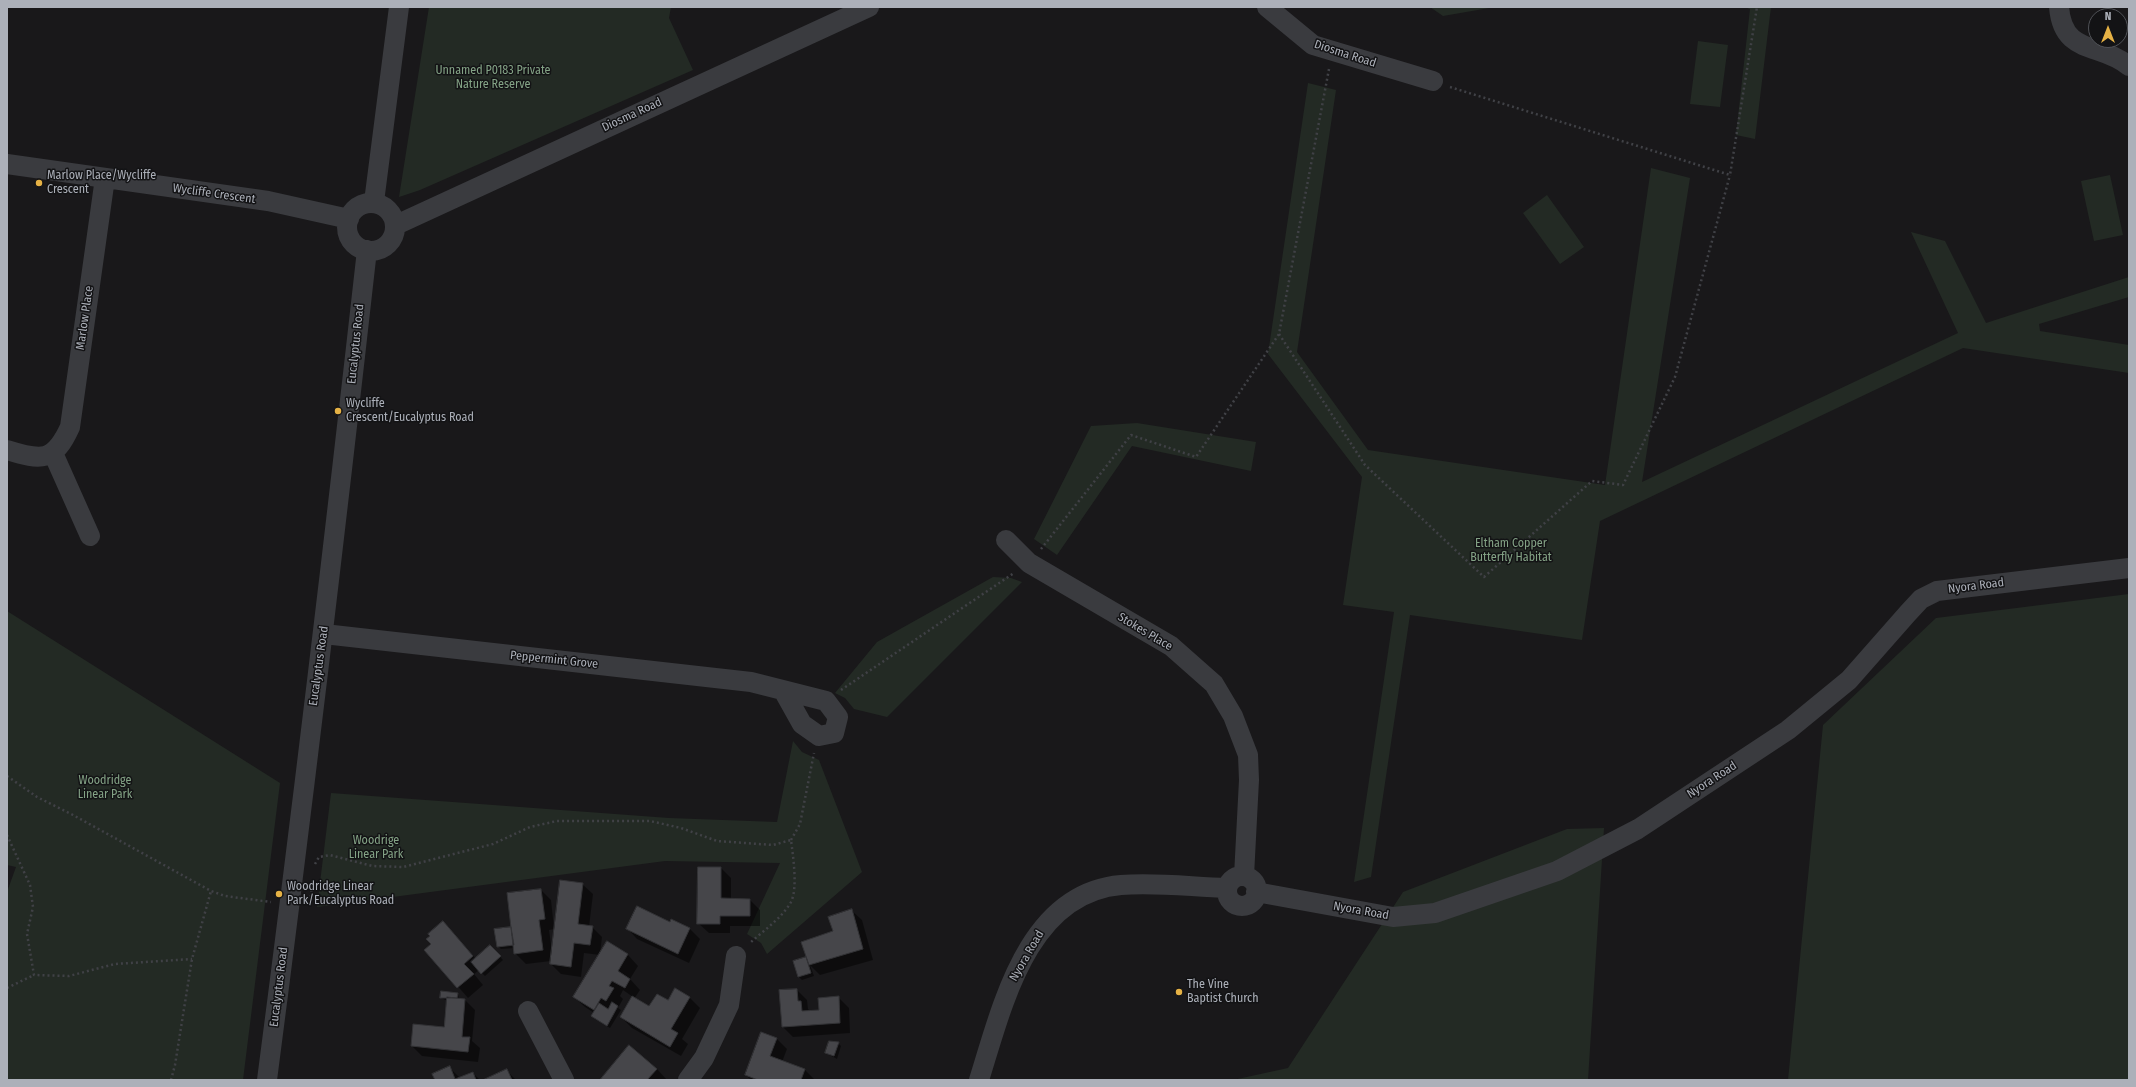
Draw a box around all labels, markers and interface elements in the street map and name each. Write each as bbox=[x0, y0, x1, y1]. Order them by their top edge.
north arrow bbox=[2088, 8, 2128, 48]
text: N bbox=[2105, 10, 2111, 23]
street label: Diosma Road bbox=[1312, 37, 1378, 71]
park label: Unnamed P0183 Private Nature Reserve bbox=[435, 64, 551, 92]
street label: Diosma Road bbox=[600, 95, 664, 135]
place label: Marlow Place/Wycliffe Crescent bbox=[47, 169, 156, 197]
marker: Marlow Place/Wycliffe Crescent bbox=[34, 178, 44, 188]
street label: Wycliffe Crescent bbox=[172, 181, 256, 207]
street label: Marlow Place bbox=[73, 285, 97, 351]
street label: Eucalyptus Road bbox=[345, 303, 367, 385]
place label: Wycliffe Crescent/Eucalyptus Road bbox=[346, 397, 474, 425]
marker: Wycliffe Crescent/Eucalyptus Road bbox=[333, 406, 343, 416]
park label: Eltham Copper Butterfly Habitat bbox=[1470, 537, 1552, 565]
street label: Nyora Road bbox=[1947, 575, 2005, 597]
street label: Stokes Place bbox=[1115, 610, 1175, 654]
street label: Eucalyptus Road bbox=[306, 625, 332, 707]
street label: Peppermint Grove bbox=[509, 648, 599, 672]
street label: Nyora Road bbox=[1684, 759, 1740, 801]
park label: Woodridge Linear Park bbox=[78, 774, 132, 802]
park label: Woodrige Linear Park bbox=[349, 834, 403, 862]
place label: Woodridge Linear Park/Eucalyptus Road bbox=[287, 880, 394, 908]
marker: Woodridge Linear Park/Eucalyptus Road bbox=[274, 889, 284, 899]
street label: Nyora Road bbox=[1332, 899, 1390, 923]
street label: Nyora Road bbox=[1007, 928, 1047, 984]
street label: Eucalyptus Road bbox=[267, 946, 291, 1028]
place label: The Vine Baptist Church bbox=[1187, 978, 1259, 1006]
marker: The Vine Baptist Church bbox=[1174, 987, 1184, 997]

